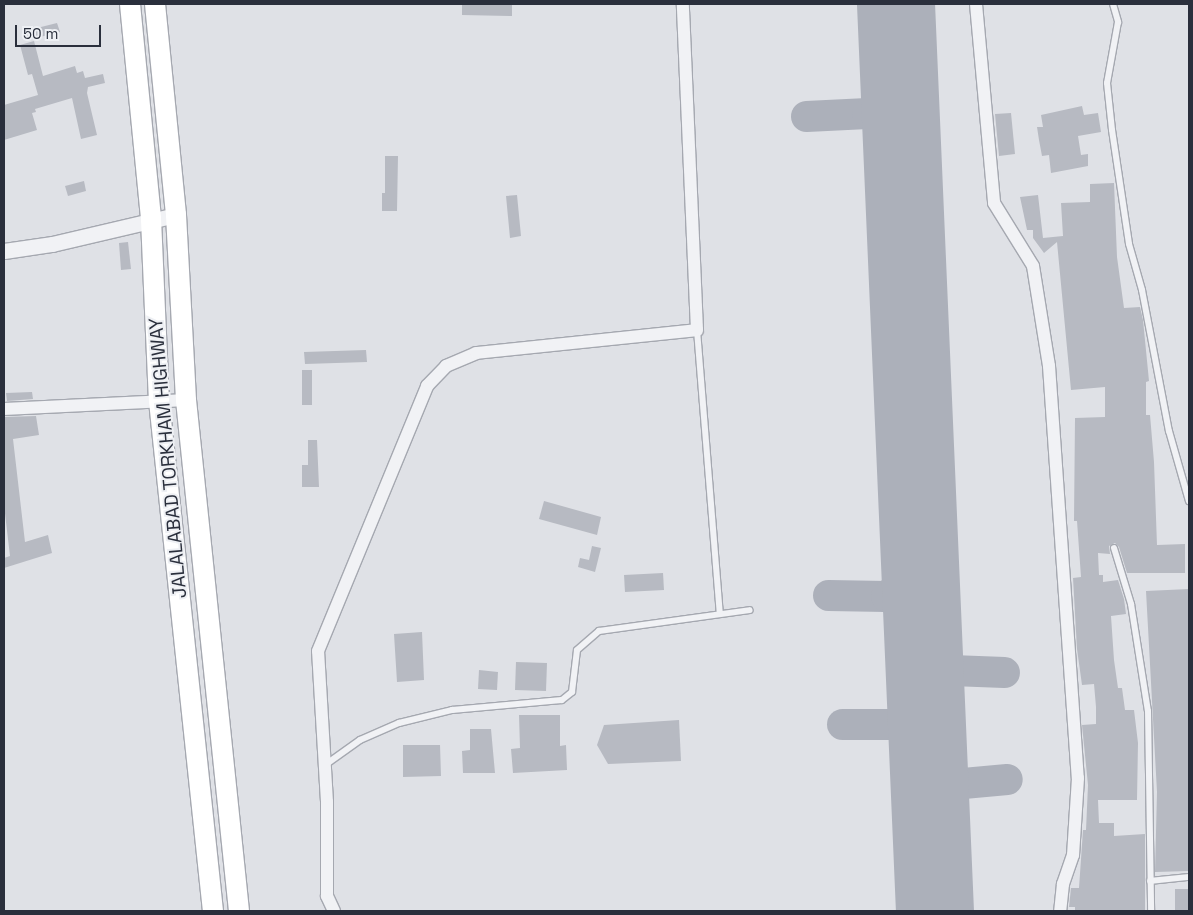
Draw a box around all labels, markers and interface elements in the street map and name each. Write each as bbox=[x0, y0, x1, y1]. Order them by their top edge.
scale bar bbox=[18, 15, 104, 47]
text: 50 m bbox=[23, 24, 58, 43]
street label: JALALABAD TORKHAM HIGHWAY bbox=[144, 316, 192, 600]

